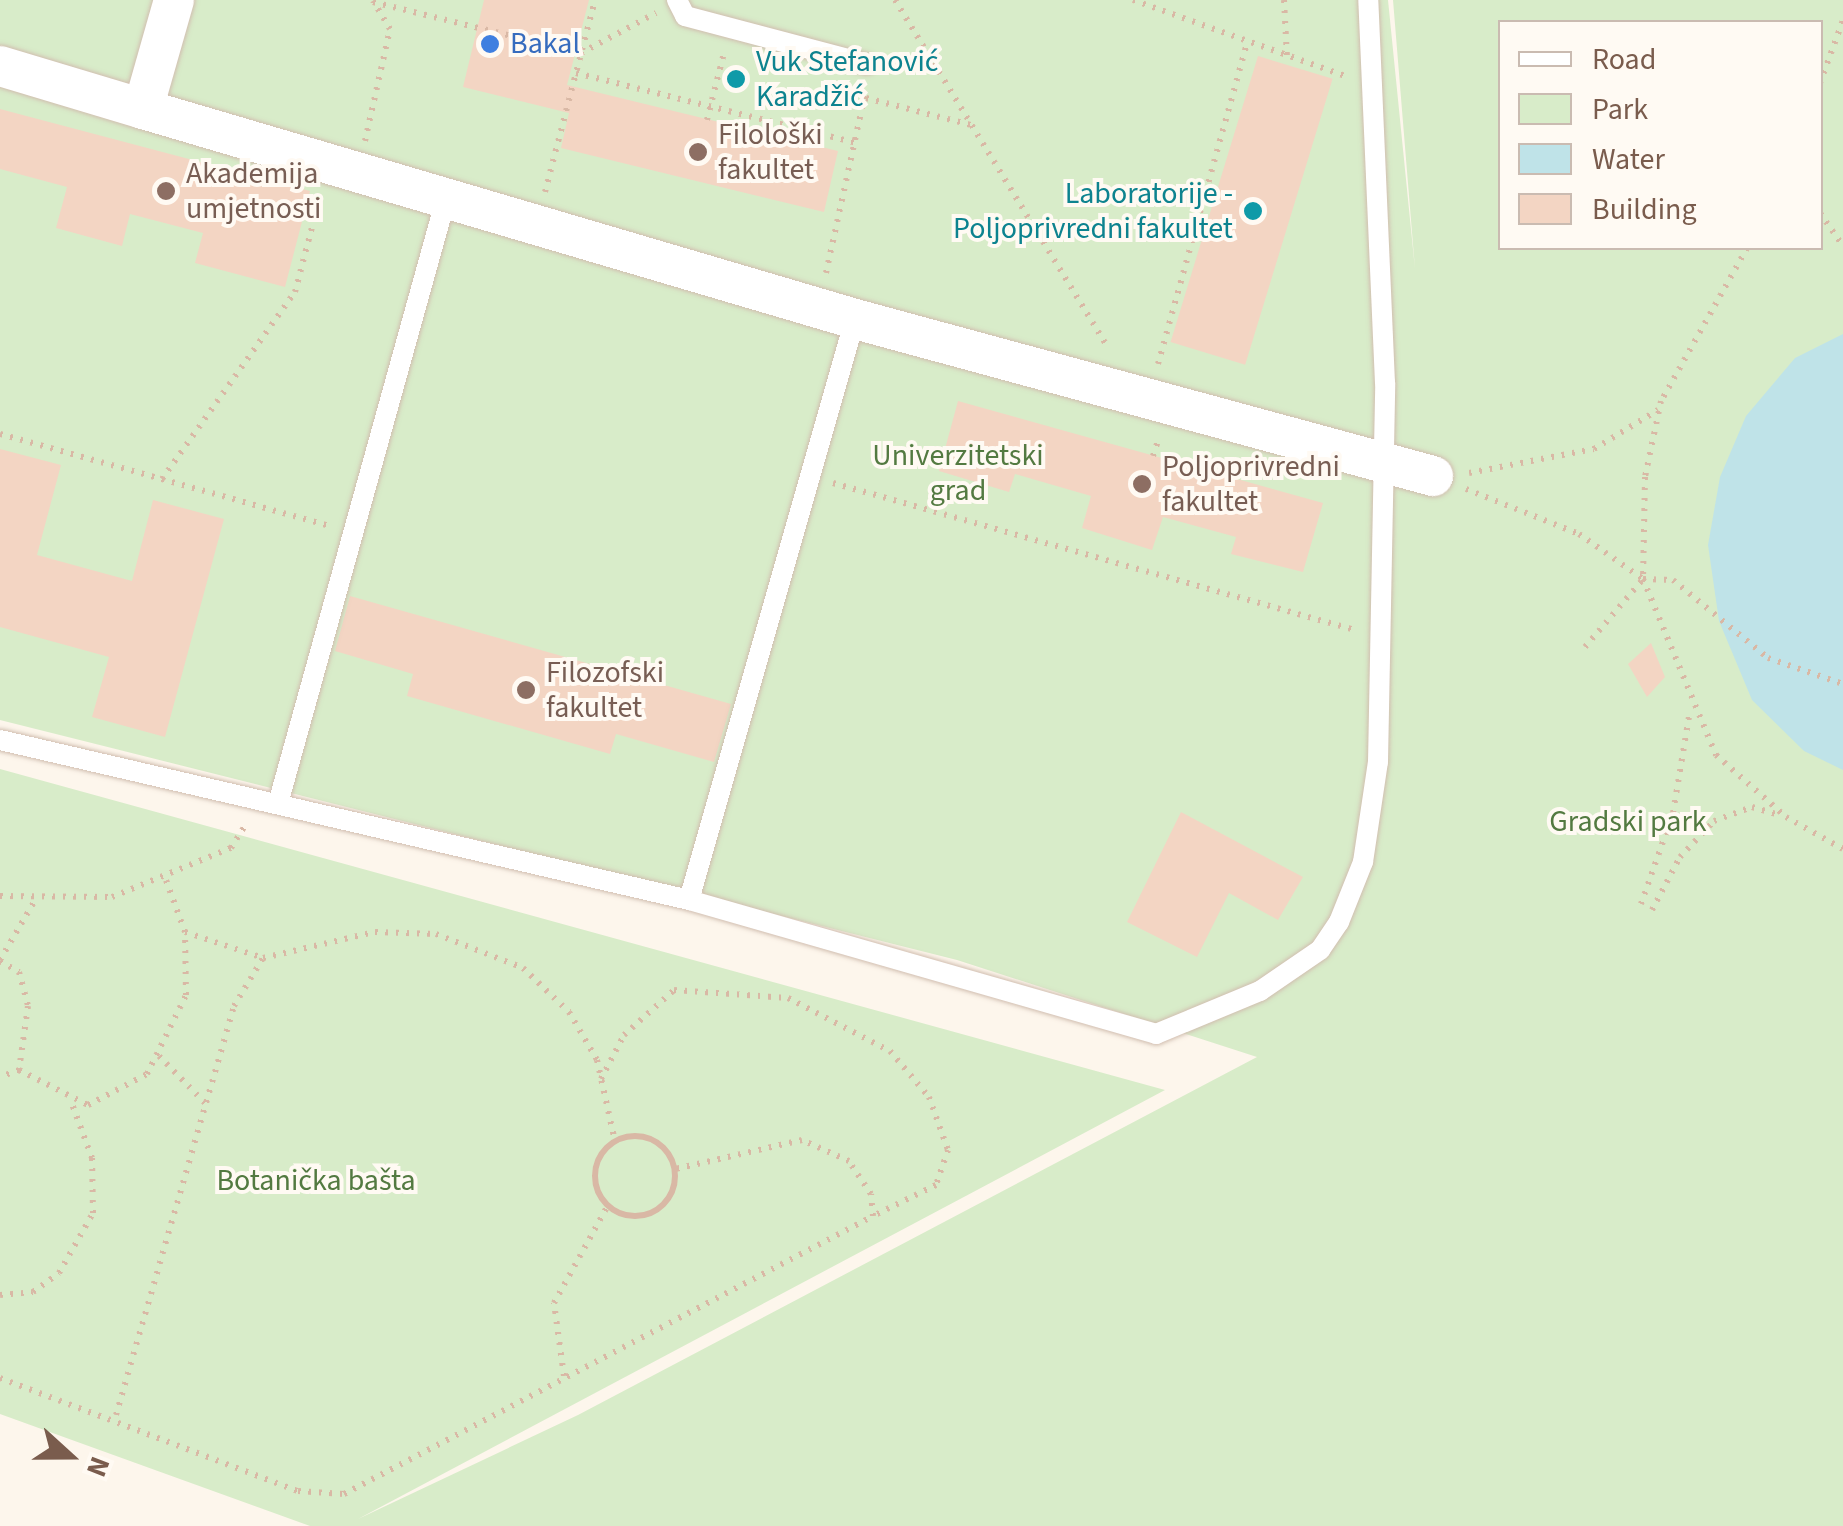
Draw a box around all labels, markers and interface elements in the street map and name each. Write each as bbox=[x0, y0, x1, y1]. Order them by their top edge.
legend bbox=[1498, 20, 1823, 250]
place label: Bakal bbox=[510, 26, 580, 62]
marker: Bakal bbox=[479, 33, 501, 55]
text: Road bbox=[1592, 38, 1656, 81]
place label: Vuk Stefanović Karadžić bbox=[756, 44, 938, 114]
marker: Vuk Stefanović Karadžić bbox=[725, 68, 747, 90]
text: Park bbox=[1592, 88, 1648, 131]
place label: Filološki fakultet bbox=[718, 117, 823, 188]
text: Water bbox=[1592, 138, 1665, 181]
marker: Filološki fakultet bbox=[687, 141, 709, 163]
place label: Akademija umjetnosti bbox=[186, 156, 321, 226]
place label: Laboratorije - Poljoprivredni fakultet bbox=[953, 176, 1233, 246]
marker: Akademija umjetnosti bbox=[155, 180, 177, 202]
text: Building bbox=[1592, 188, 1697, 231]
marker: Laboratorije - Poljoprivredni fakultet bbox=[1242, 200, 1264, 222]
park label: Univerzitetski grad bbox=[872, 438, 1044, 508]
place label: Poljoprivredni fakultet bbox=[1162, 449, 1340, 520]
marker: Poljoprivredni fakultet bbox=[1131, 473, 1153, 495]
place label: Filozofski fakultet bbox=[546, 655, 664, 726]
marker: Filozofski fakultet bbox=[515, 679, 537, 701]
park label: Gradski park bbox=[1549, 804, 1707, 840]
park label: Botanička bašta bbox=[216, 1163, 416, 1199]
north arrow bbox=[20, 1406, 120, 1506]
text: N bbox=[76, 1451, 120, 1483]

